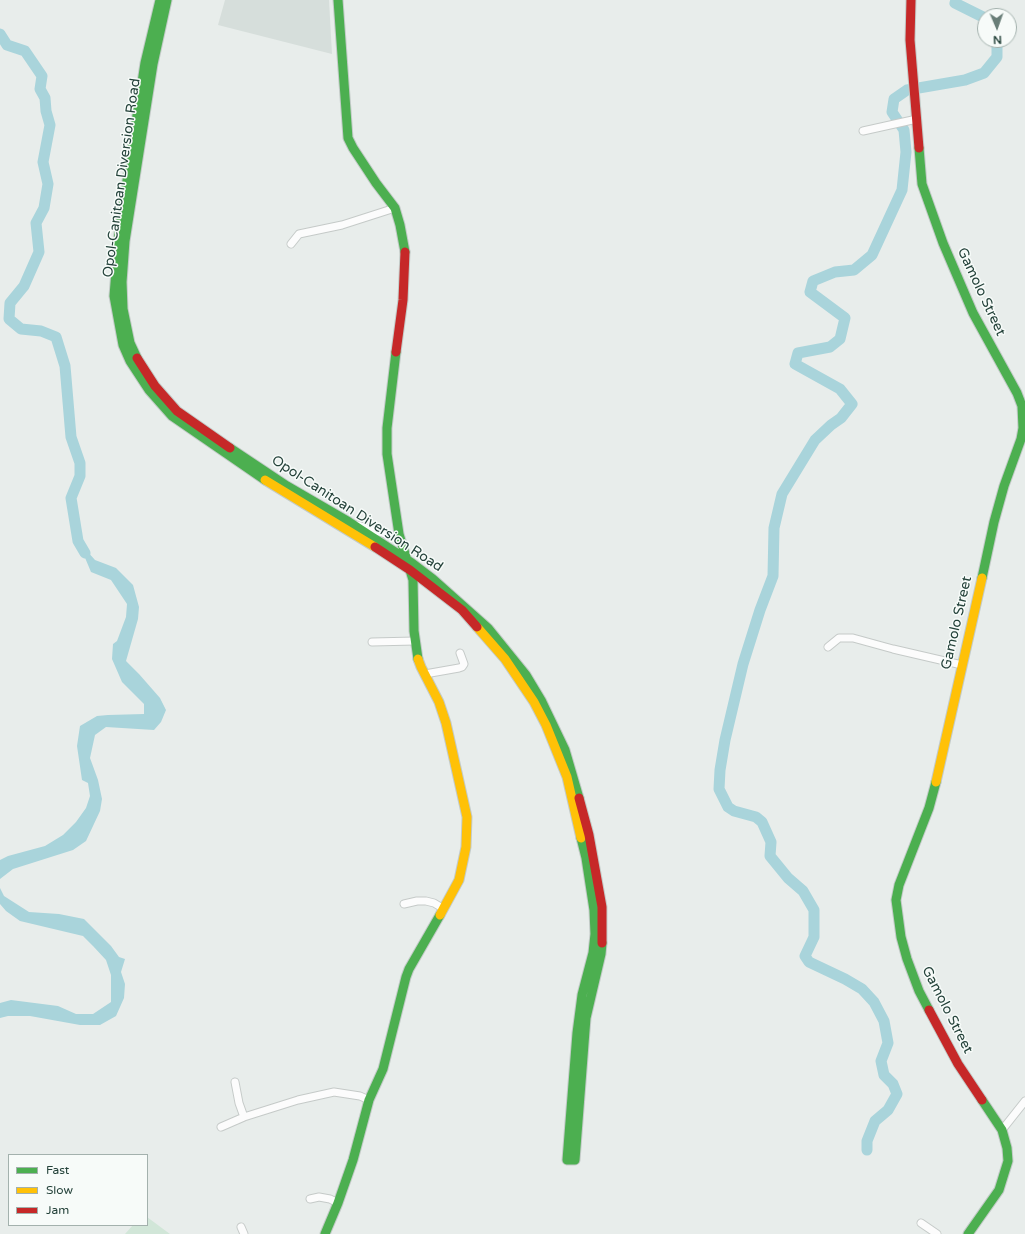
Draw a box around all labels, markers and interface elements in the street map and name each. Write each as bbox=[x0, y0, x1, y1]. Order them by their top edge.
north arrow bbox=[977, 8, 1017, 48]
text: N bbox=[993, 33, 1002, 46]
street label: Opol-Canitoan Diversion Road bbox=[100, 77, 144, 279]
street label: Gamolo Street bbox=[953, 245, 1009, 339]
street label: Opol-Canitoan Diversion Road bbox=[268, 452, 446, 576]
street label: Gamolo Street bbox=[938, 575, 976, 671]
street label: Gamolo Street bbox=[918, 964, 976, 1056]
legend bbox=[8, 1154, 148, 1226]
text: Fast bbox=[46, 1163, 69, 1177]
text: Slow bbox=[46, 1183, 73, 1197]
text: Jam bbox=[46, 1203, 69, 1217]

